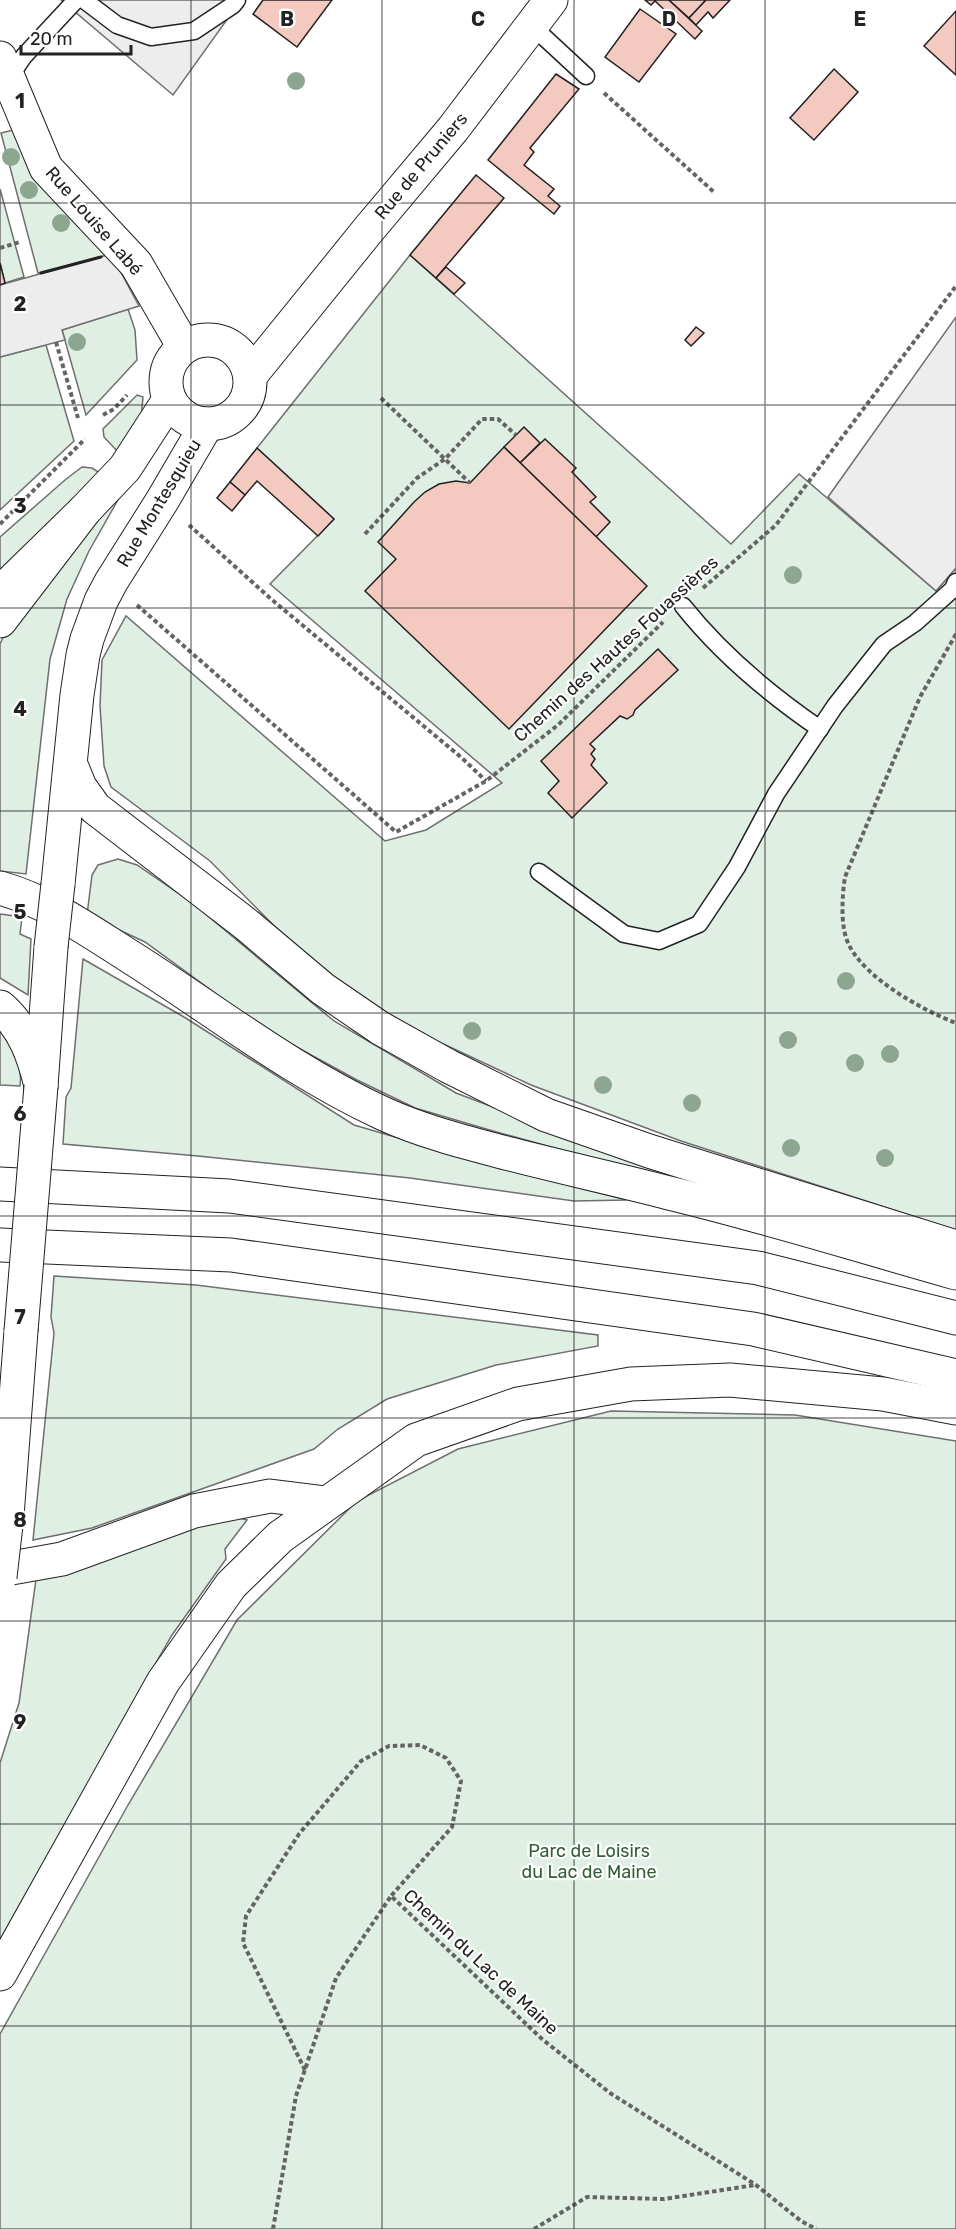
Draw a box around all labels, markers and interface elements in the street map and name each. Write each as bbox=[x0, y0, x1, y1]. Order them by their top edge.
text: B bbox=[280, 7, 294, 31]
text: C bbox=[471, 7, 485, 31]
text: D bbox=[662, 7, 676, 31]
text: E bbox=[854, 7, 866, 31]
scale bar bbox=[21, 18, 130, 56]
text: 20 m bbox=[30, 28, 72, 50]
text: 1 bbox=[15, 89, 25, 113]
street label: Rue de Pruniers bbox=[370, 108, 472, 224]
street label: Rue Louise Labé bbox=[41, 162, 147, 280]
text: 2 bbox=[14, 292, 27, 316]
street label: Rue Montesquieu bbox=[112, 435, 206, 571]
text: 3 bbox=[13, 494, 27, 518]
street label: Chemin des Hautes Fouassières bbox=[509, 551, 723, 747]
text: 4 bbox=[13, 697, 27, 721]
text: 5 bbox=[14, 900, 27, 924]
text: 6 bbox=[13, 1102, 27, 1126]
text: 7 bbox=[14, 1305, 26, 1329]
text: 8 bbox=[13, 1508, 27, 1532]
text: 9 bbox=[14, 1710, 27, 1734]
park label: Parc de Loisirs du Lac de Maine bbox=[521, 1840, 657, 1883]
street label: Chemin du Lac de Maine bbox=[399, 1884, 563, 2040]

